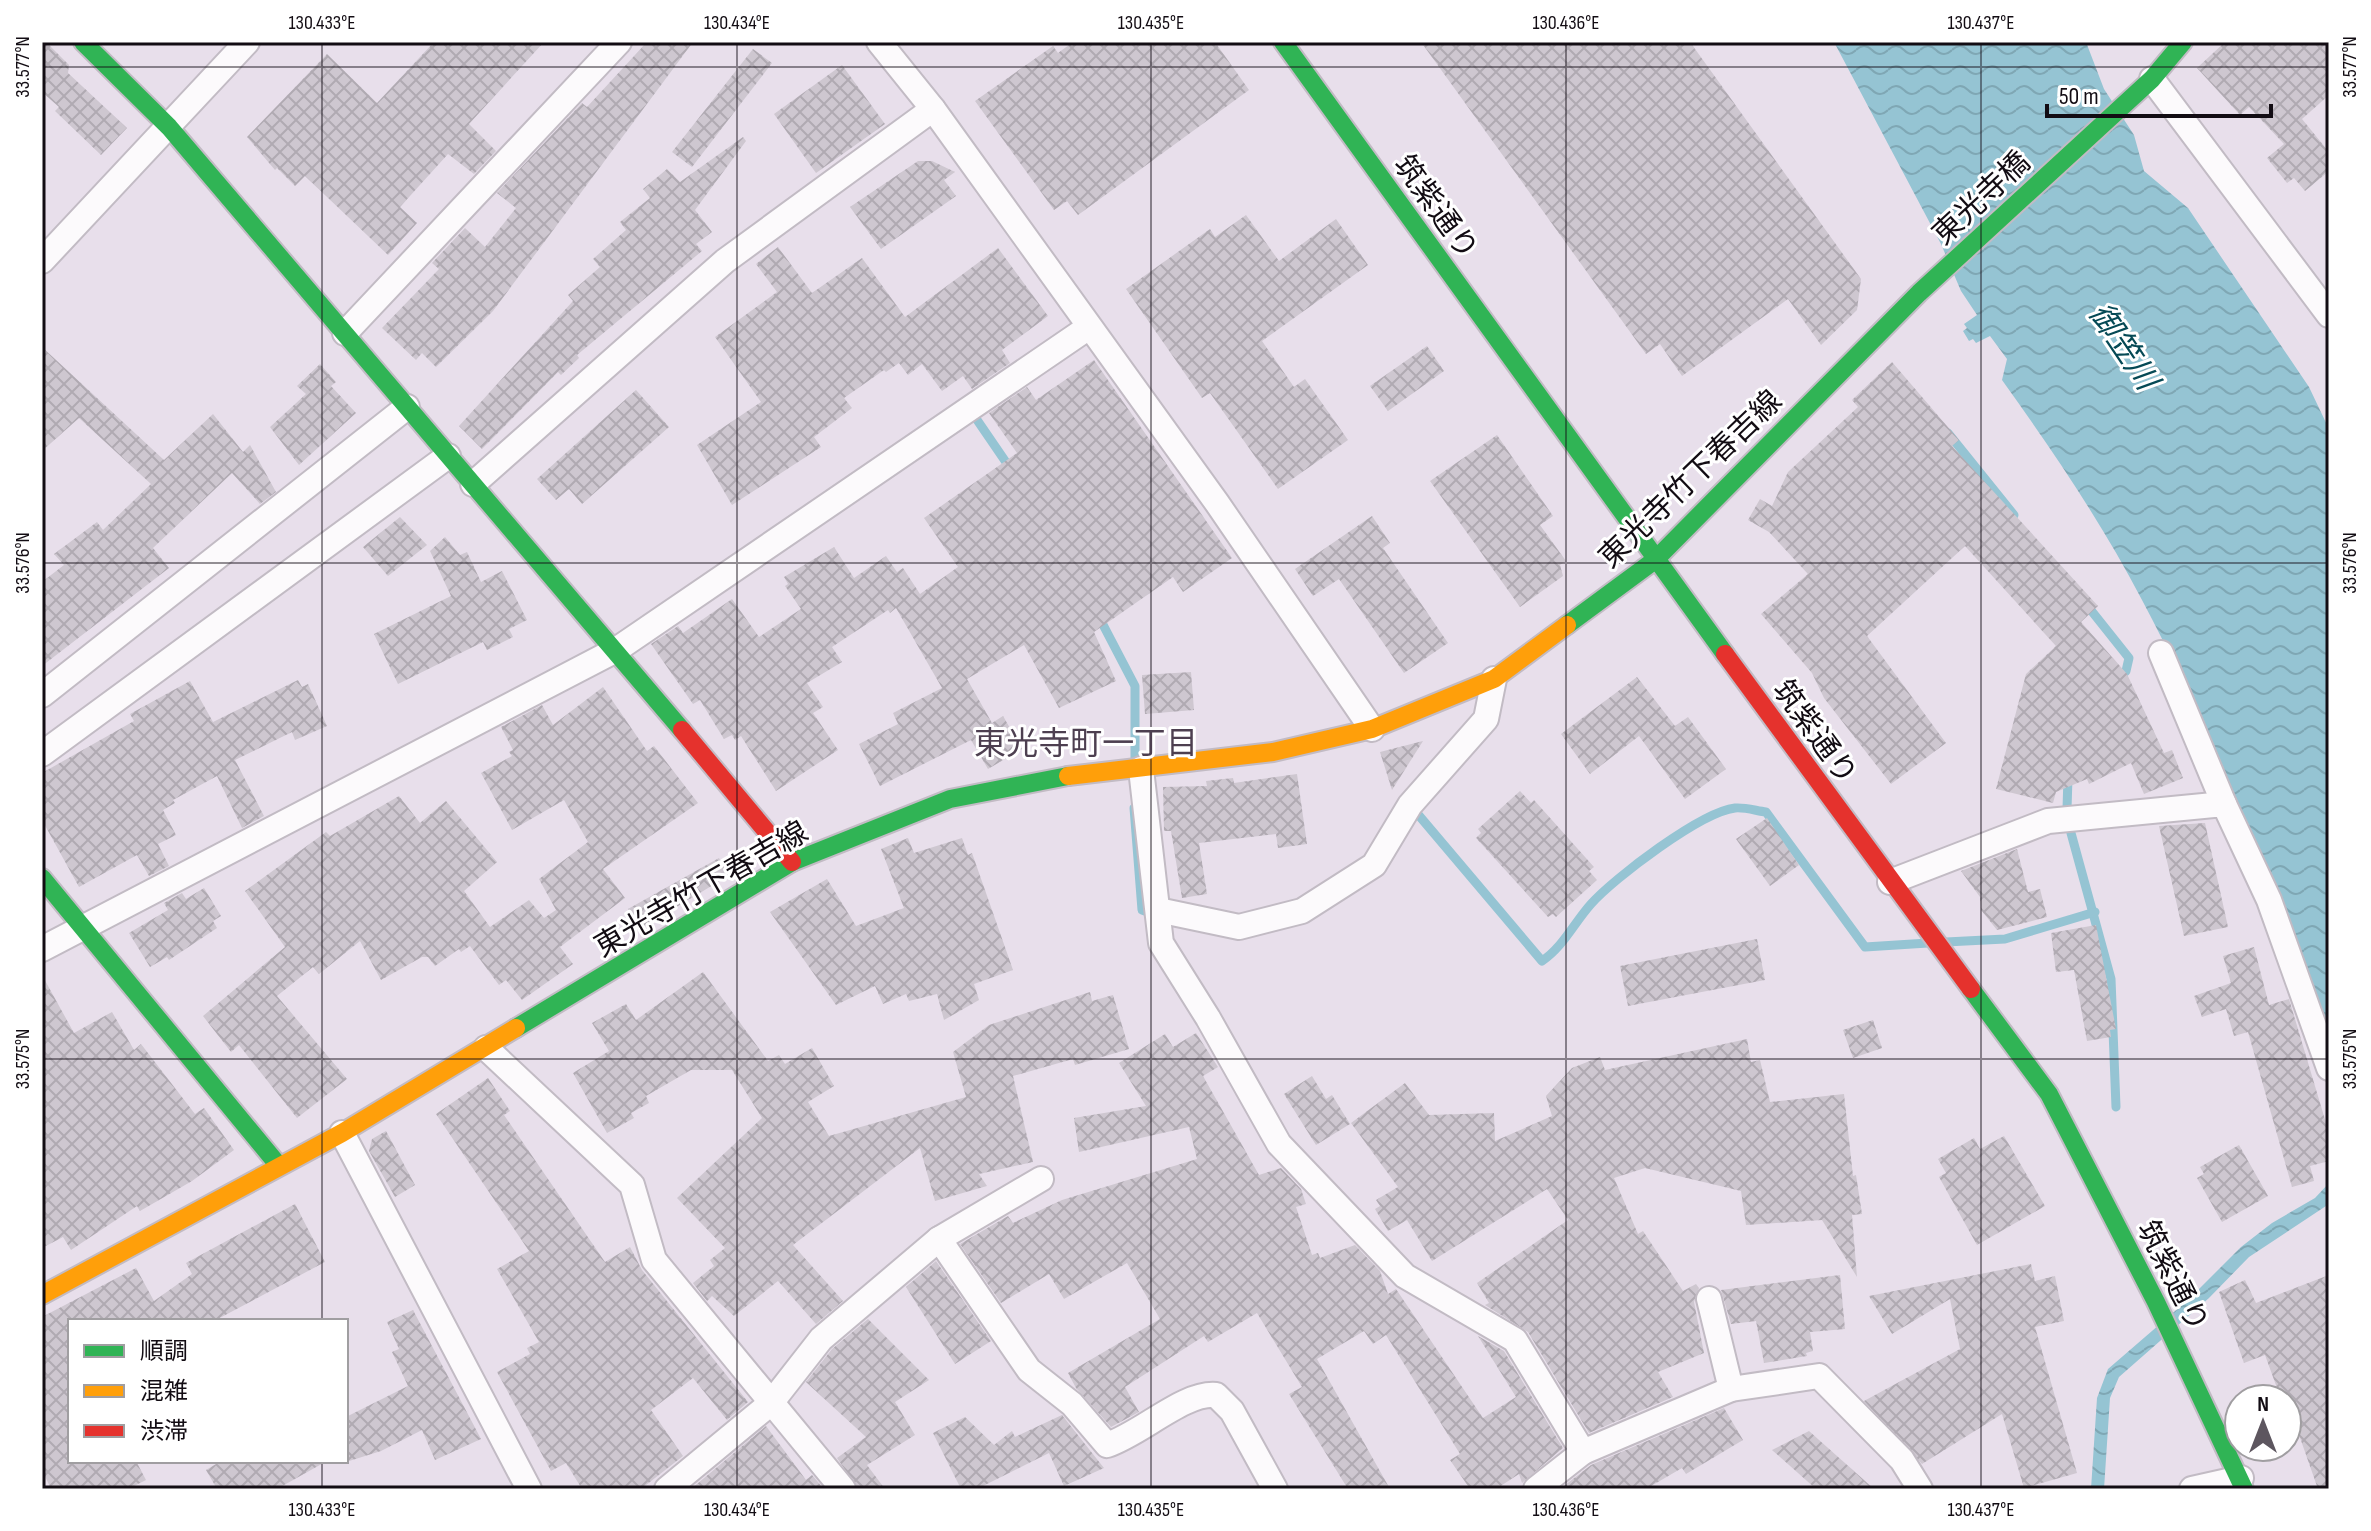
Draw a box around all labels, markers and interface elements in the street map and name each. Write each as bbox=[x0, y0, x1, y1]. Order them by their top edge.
text: 130.433°E bbox=[289, 11, 355, 35]
text: 130.434°E bbox=[704, 11, 770, 35]
text: 130.435°E bbox=[1118, 11, 1184, 35]
text: 130.436°E bbox=[1532, 11, 1600, 35]
text: 130.437°E bbox=[1947, 11, 2015, 35]
text: 33.577°N bbox=[11, 36, 35, 98]
text: 33.577°N bbox=[2338, 36, 2362, 98]
scale bar bbox=[2047, 68, 2271, 118]
text: 50 m bbox=[2059, 82, 2099, 111]
street label: 東光寺橋 bbox=[1926, 145, 2038, 253]
street label: 筑紫通り bbox=[1385, 148, 1485, 267]
water label: 御笠川 bbox=[2080, 296, 2167, 400]
street label: 東光寺竹下春吉線 bbox=[1592, 383, 1790, 576]
text: 33.576°N bbox=[11, 532, 35, 594]
text: 33.576°N bbox=[2338, 532, 2362, 594]
street label: 筑紫通り bbox=[1764, 673, 1864, 792]
district label: 東光寺町一丁目 bbox=[974, 725, 1198, 764]
street label: 東光寺竹下春吉線 bbox=[589, 814, 814, 965]
text: 33.575°N bbox=[11, 1029, 35, 1089]
text: 33.575°N bbox=[2338, 1029, 2362, 1089]
street label: 筑紫通り bbox=[2129, 1215, 2215, 1338]
legend bbox=[68, 1319, 348, 1463]
text: 順調 bbox=[140, 1337, 188, 1366]
text: 混雑 bbox=[140, 1377, 188, 1406]
north arrow bbox=[2223, 1383, 2303, 1463]
text: N bbox=[2257, 1391, 2269, 1418]
text: 渋滞 bbox=[140, 1417, 188, 1446]
text: 130.433°E bbox=[289, 1498, 355, 1522]
text: 130.434°E bbox=[704, 1498, 770, 1522]
text: 130.435°E bbox=[1118, 1498, 1184, 1522]
text: 130.436°E bbox=[1532, 1498, 1600, 1522]
text: 130.437°E bbox=[1947, 1498, 2015, 1522]

